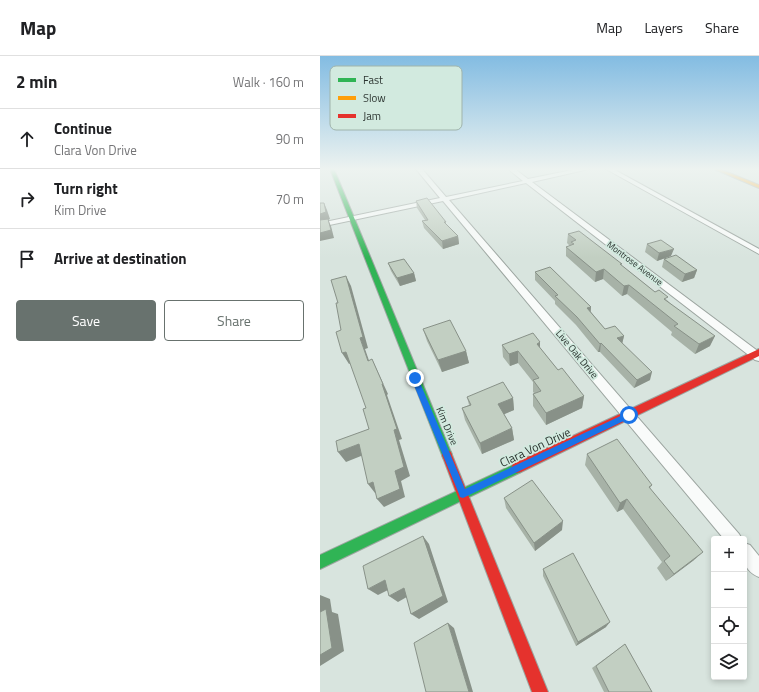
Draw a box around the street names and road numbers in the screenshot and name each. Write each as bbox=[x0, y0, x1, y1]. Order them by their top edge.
street label: Montrose Avenue bbox=[604, 238, 666, 289]
street label: Live Oak Drive bbox=[552, 326, 602, 382]
street label: Kim Drive bbox=[432, 405, 462, 447]
street label: Clara Von Drive bbox=[496, 422, 574, 472]

